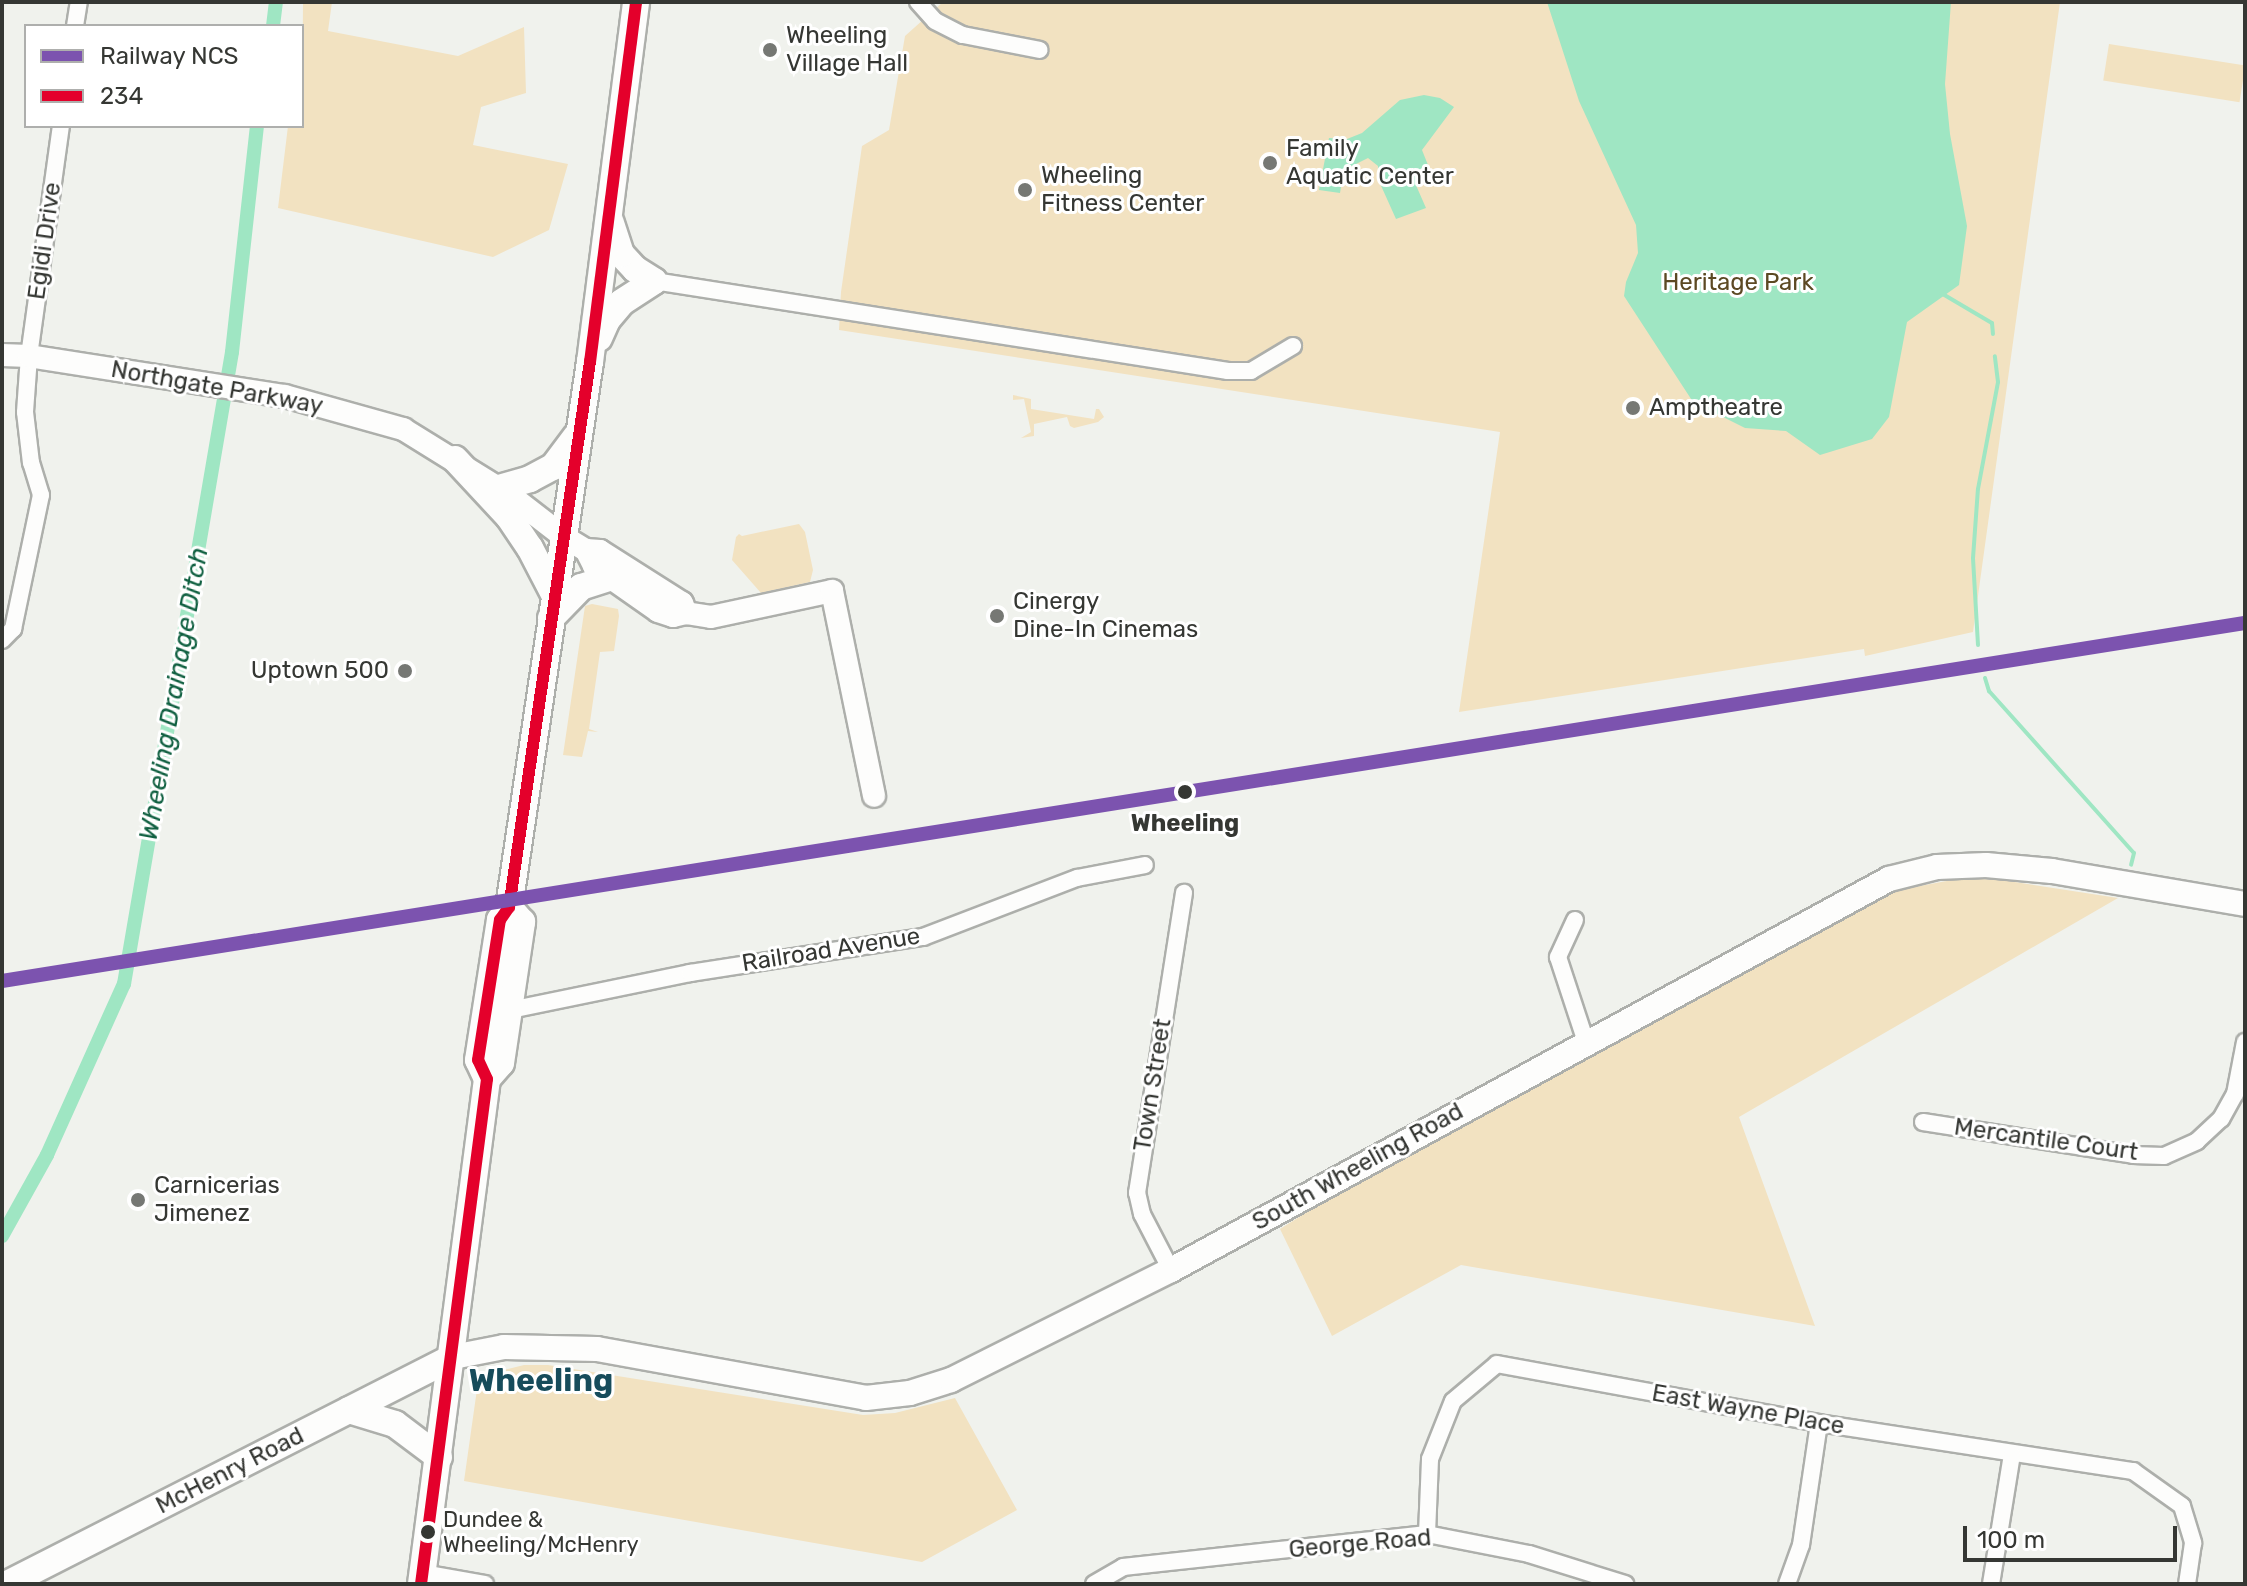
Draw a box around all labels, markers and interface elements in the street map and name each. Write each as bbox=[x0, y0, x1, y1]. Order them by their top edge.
place label: Wheeling Village Hall bbox=[786, 22, 908, 78]
legend bbox=[24, 24, 304, 128]
marker: Wheeling Village Hall bbox=[761, 41, 779, 59]
text: Railway NCS bbox=[100, 42, 239, 70]
text: 234 bbox=[100, 82, 143, 110]
place label: Family Aquatic Center bbox=[1286, 135, 1454, 191]
marker: Family Aquatic Center bbox=[1261, 154, 1279, 172]
place label: Wheeling Fitness Center bbox=[1041, 162, 1204, 218]
street label: Egidi Drive bbox=[23, 180, 67, 302]
marker: Wheeling Fitness Center bbox=[1016, 181, 1034, 199]
park label: Heritage Park bbox=[1662, 269, 1814, 297]
street label: Northgate Parkway bbox=[109, 355, 325, 421]
place label: Amptheatre bbox=[1649, 394, 1783, 422]
marker: Amptheatre bbox=[1624, 399, 1642, 417]
water label: Wheeling Drainage Ditch bbox=[133, 545, 215, 843]
place label: Cinergy Dine-In Cinemas bbox=[1013, 588, 1198, 644]
marker: Cinergy Dine-In Cinemas bbox=[988, 607, 1006, 625]
place label: Uptown 500 bbox=[251, 657, 389, 685]
marker: Uptown 500 bbox=[396, 662, 414, 680]
marker: Wheeling bbox=[1171, 778, 1199, 806]
place label: Wheeling bbox=[1131, 810, 1239, 838]
street label: Railroad Avenue bbox=[739, 922, 923, 978]
street label: Town Street bbox=[1128, 1017, 1178, 1153]
street label: South Wheeling Road bbox=[1247, 1097, 1469, 1237]
street label: Mercantile Court bbox=[1952, 1113, 2140, 1167]
place label: Carnicerias Jimenez bbox=[154, 1172, 280, 1228]
marker: Carnicerias Jimenez bbox=[129, 1191, 147, 1209]
district label: Wheeling bbox=[469, 1361, 613, 1399]
street label: East Wayne Place bbox=[1649, 1379, 1847, 1441]
street label: McHenry Road bbox=[151, 1421, 309, 1521]
place label: Dundee & Wheeling/McHenry bbox=[443, 1506, 639, 1558]
scale bar bbox=[1967, 1510, 2181, 1560]
street label: George Road bbox=[1288, 1523, 1432, 1565]
marker: Dundee & Wheeling/McHenry bbox=[420, 1524, 436, 1540]
text: 100 m bbox=[1977, 1526, 2045, 1554]

